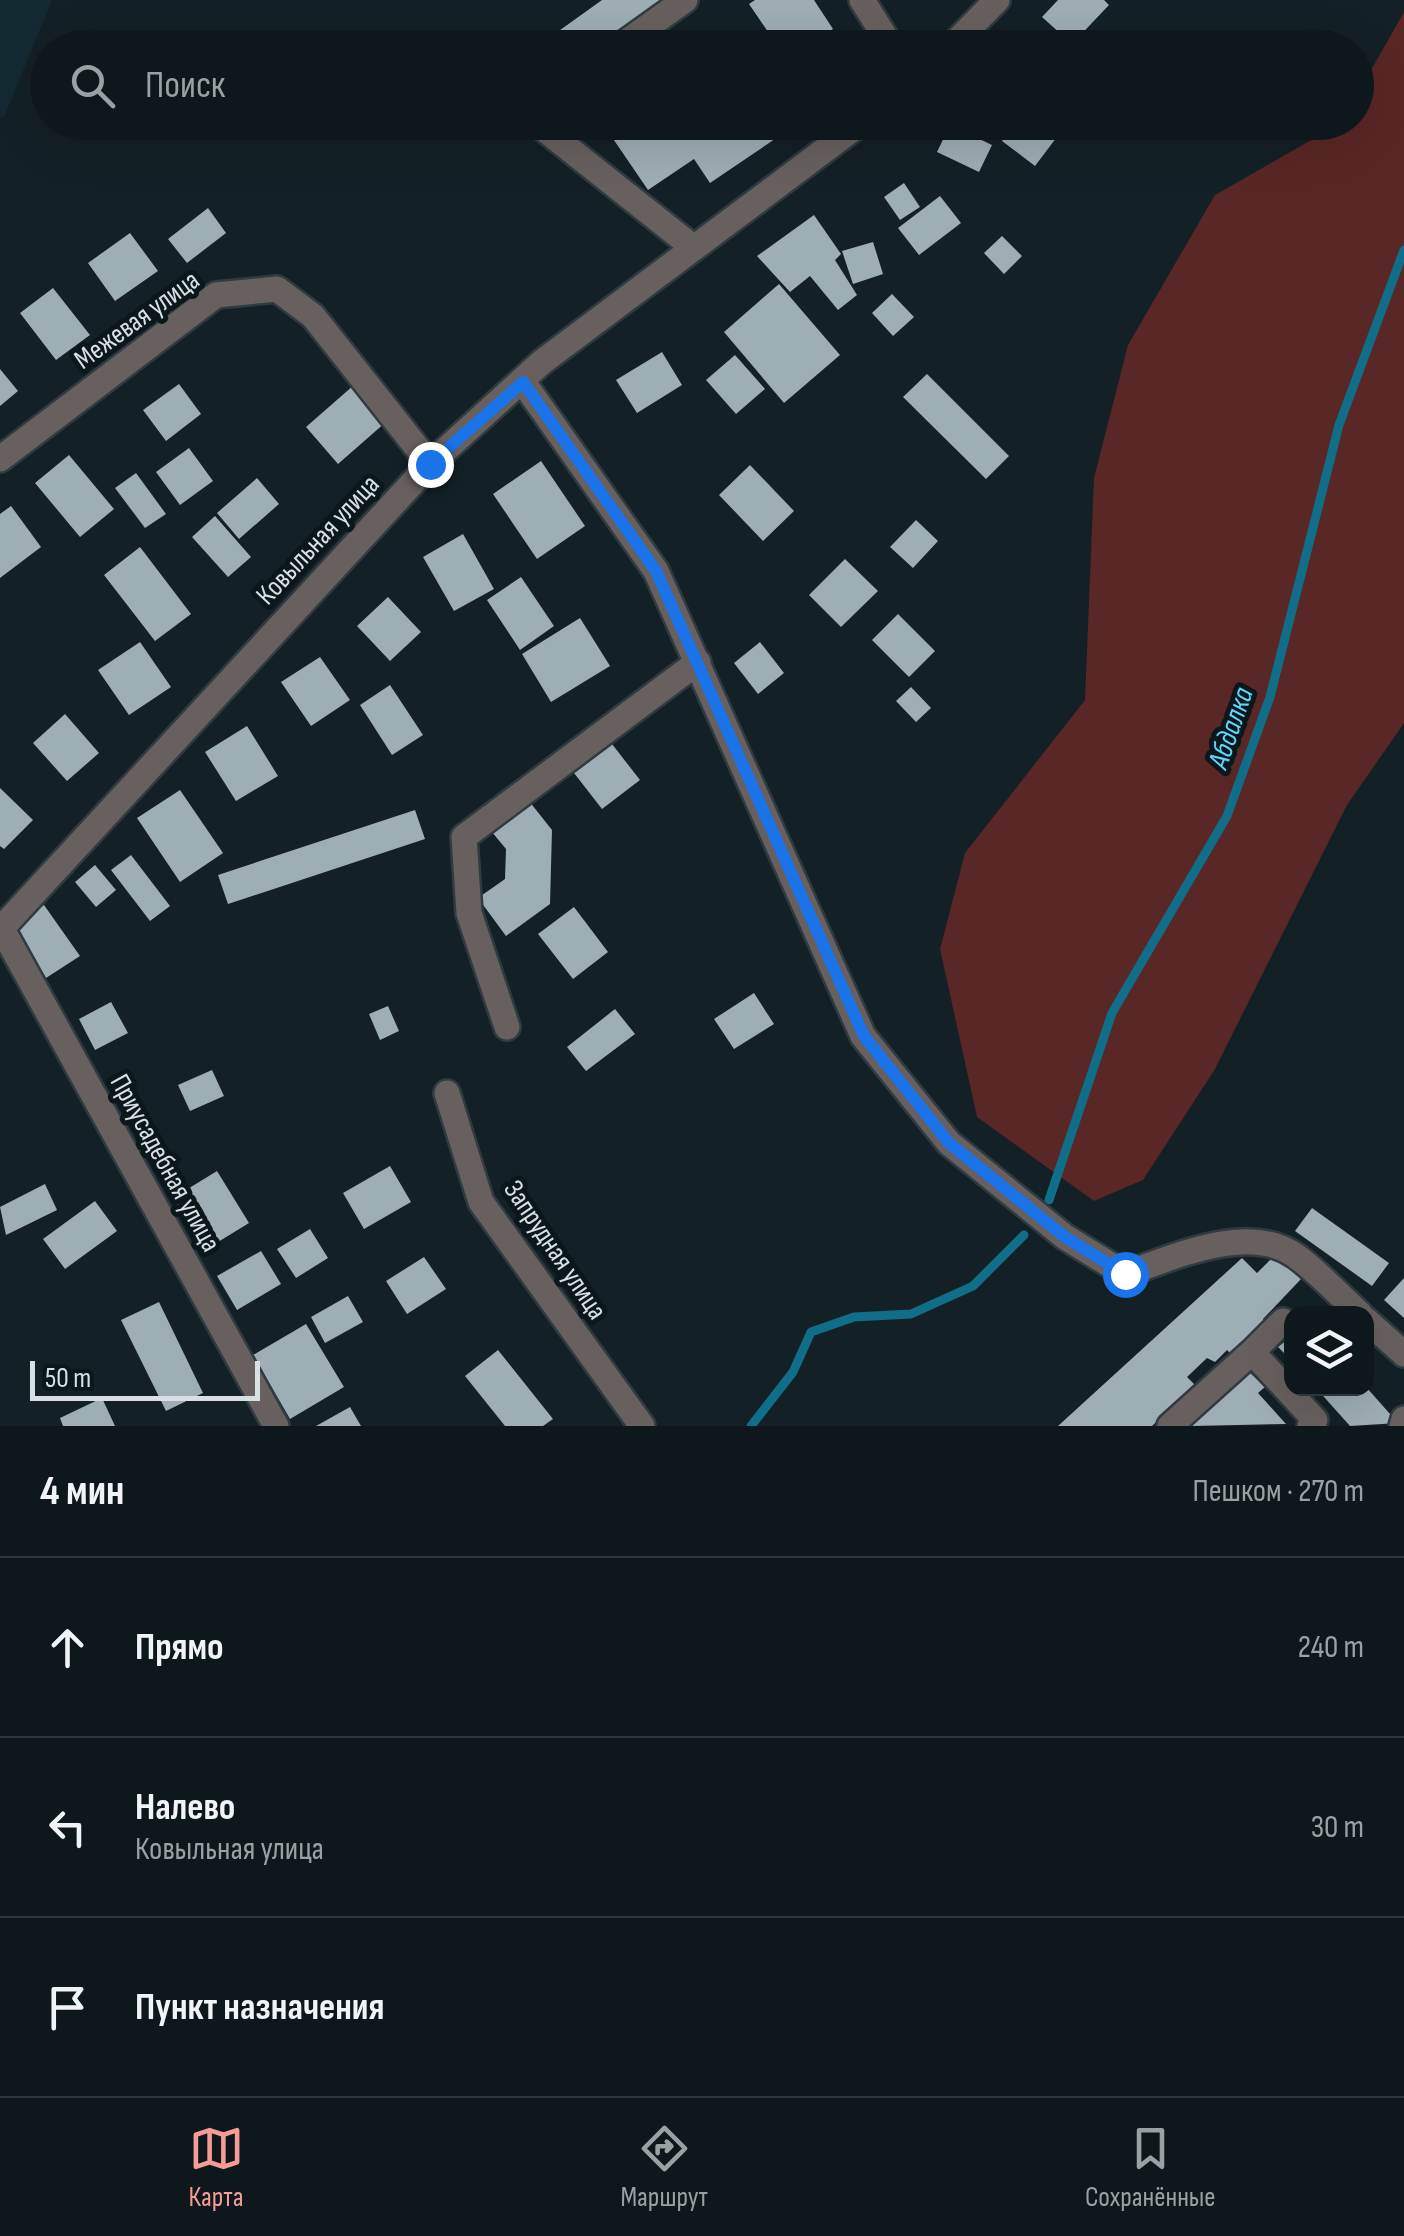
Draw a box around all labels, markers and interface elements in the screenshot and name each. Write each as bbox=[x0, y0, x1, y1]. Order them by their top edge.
search box bbox=[30, 30, 1374, 140]
icon: search bbox=[65, 58, 120, 113]
text: Поиск bbox=[145, 63, 225, 108]
street label: Межевая улица bbox=[68, 264, 206, 376]
route end bbox=[408, 442, 454, 488]
street label: Ковыльная улица bbox=[250, 468, 386, 612]
water label: Абдалка bbox=[1200, 683, 1262, 774]
street label: Приусадебная улица bbox=[103, 1069, 227, 1257]
street label: Запрудная улица bbox=[496, 1174, 614, 1326]
route start bbox=[1103, 1252, 1149, 1298]
map controls bbox=[1284, 1306, 1374, 1396]
button: layers bbox=[1284, 1306, 1374, 1396]
scale bar bbox=[30, 1356, 260, 1400]
text: 50 m bbox=[45, 1362, 91, 1395]
text: 4 мин bbox=[40, 1466, 124, 1517]
text: Пешком · 270 m bbox=[1192, 1472, 1364, 1511]
icon: ahead bbox=[40, 1620, 95, 1675]
text: Прямо bbox=[135, 1625, 224, 1670]
text: 240 m bbox=[1298, 1628, 1364, 1667]
text: Налево bbox=[135, 1785, 235, 1830]
icon: left bbox=[40, 1800, 95, 1855]
text: 30 m bbox=[1311, 1808, 1364, 1847]
text: Ковыльная улица bbox=[135, 1830, 324, 1869]
icon: arrive bbox=[40, 1980, 95, 2035]
text: Пункт назначения bbox=[135, 1985, 384, 2030]
tab: Карта bbox=[188, 2121, 244, 2214]
tab: Маршрут bbox=[620, 2121, 708, 2214]
tab: Сохранённые bbox=[1085, 2121, 1216, 2214]

